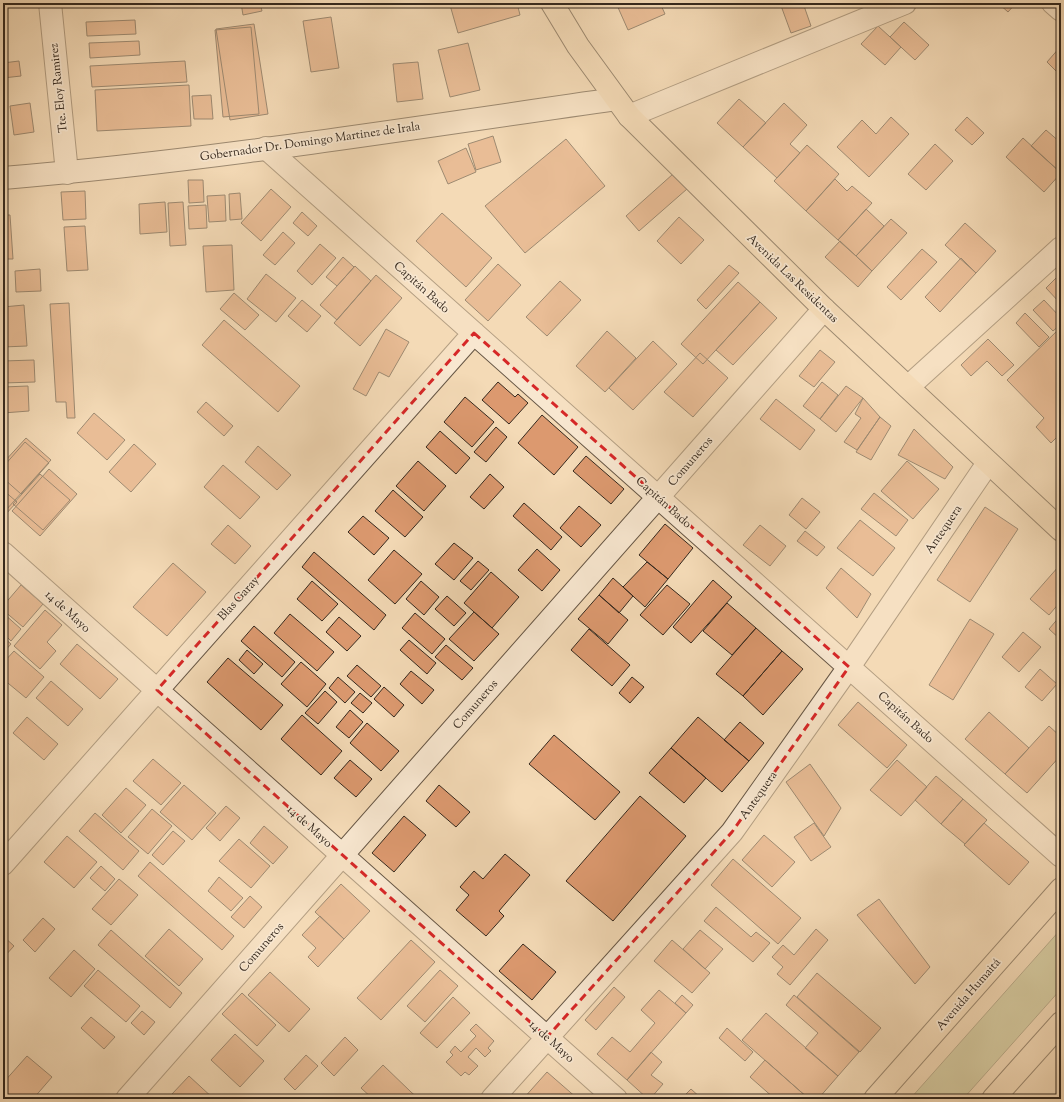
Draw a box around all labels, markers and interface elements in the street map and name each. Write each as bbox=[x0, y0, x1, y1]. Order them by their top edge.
street label: Tte. Eloy Ramirez bbox=[45, 42, 73, 133]
street label: Gobernador Dr. Domingo Martinez de Irala bbox=[199, 118, 422, 166]
street label: Avenida Las Residentas bbox=[742, 230, 842, 328]
street label: Capitán Bado bbox=[389, 258, 454, 318]
street label: Comuneros bbox=[664, 433, 718, 491]
street label: Capitán Bado bbox=[631, 473, 696, 533]
street label: Antequera bbox=[921, 501, 967, 558]
street label: Blas Garay bbox=[214, 572, 264, 625]
street label: 14 de Mayo bbox=[40, 586, 95, 638]
street label: Comuneros bbox=[449, 676, 503, 734]
street label: Capitán Bado bbox=[873, 688, 938, 748]
street label: Antequera bbox=[736, 767, 782, 823]
street label: 14 de Mayo bbox=[282, 801, 337, 853]
street label: Comuneros bbox=[235, 919, 289, 977]
street label: Avenida Humaitá bbox=[932, 954, 1006, 1035]
street label: 14 de Mayo bbox=[524, 1016, 579, 1068]

